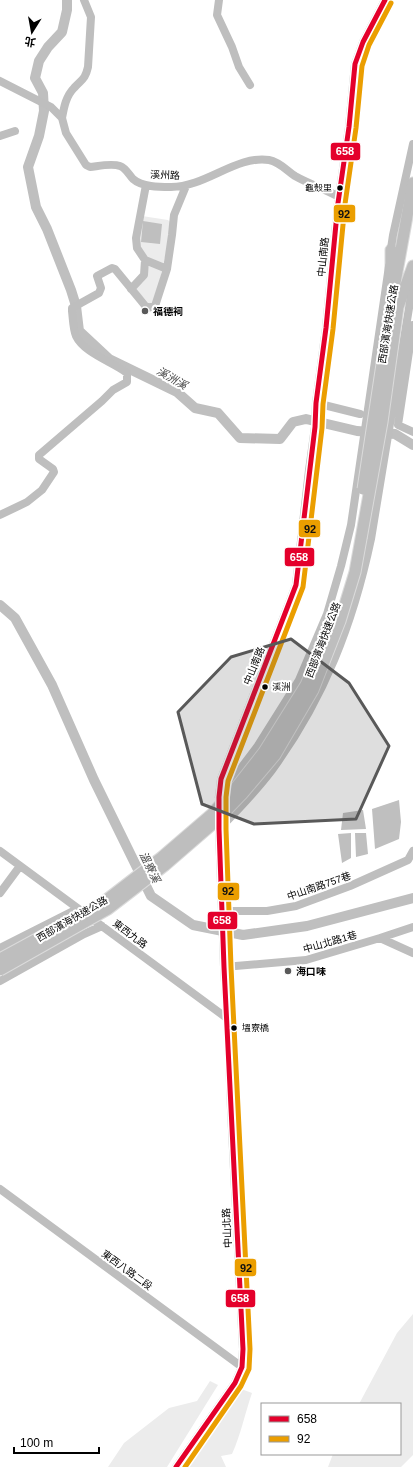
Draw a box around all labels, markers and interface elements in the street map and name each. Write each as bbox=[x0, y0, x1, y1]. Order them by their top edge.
north arrow bbox=[12, 12, 52, 52]
text: 北 bbox=[24, 35, 37, 49]
line badge: 658 bbox=[330, 142, 361, 161]
text: 658 bbox=[336, 145, 354, 157]
street label: 溪州路 bbox=[150, 169, 180, 181]
place label: 龜殼里 bbox=[305, 183, 332, 193]
marker: 龜殼里 bbox=[335, 183, 345, 193]
line badge: 92 bbox=[333, 204, 356, 223]
text: 92 bbox=[338, 208, 350, 220]
street label: 中山南路 bbox=[315, 237, 331, 277]
street label: 西部濱海快速公路 bbox=[376, 284, 400, 364]
marker: 福德祠 bbox=[140, 306, 150, 316]
place label: 福德祠 bbox=[153, 306, 183, 317]
water label: 溪洲溪 bbox=[155, 365, 191, 392]
line badge: 92 bbox=[298, 519, 321, 538]
text: 92 bbox=[304, 523, 316, 535]
line badge: 658 bbox=[284, 547, 315, 567]
text: 658 bbox=[290, 551, 308, 563]
street label: 西部濱海快速公路 bbox=[304, 601, 342, 679]
street label: 中山南路 bbox=[241, 645, 267, 687]
place label: 溪洲 bbox=[272, 681, 290, 692]
marker: 溪洲 bbox=[260, 682, 270, 692]
water label: 溫寮溪 bbox=[137, 850, 164, 886]
street label: 中山南路757巷 bbox=[286, 870, 352, 902]
line badge: 92 bbox=[217, 882, 240, 901]
text: 92 bbox=[222, 885, 234, 897]
street label: 西部濱海快速公路 bbox=[35, 894, 109, 944]
line badge: 658 bbox=[207, 911, 238, 930]
text: 658 bbox=[213, 914, 231, 926]
street label: 東西九路 bbox=[111, 918, 149, 950]
street label: 中山北路1巷 bbox=[302, 929, 358, 955]
marker: 海口味 bbox=[283, 966, 293, 976]
place label: 海口味 bbox=[296, 966, 326, 977]
marker: 塭寮橋 bbox=[229, 1023, 239, 1033]
place label: 塭寮橋 bbox=[242, 1023, 269, 1033]
street label: 中山北路 bbox=[220, 1208, 234, 1248]
street label: 東西八路二段 bbox=[99, 1248, 155, 1292]
line badge: 92 bbox=[234, 1258, 257, 1277]
text: 92 bbox=[240, 1262, 252, 1274]
line badge: 658 bbox=[225, 1289, 256, 1308]
text: 658 bbox=[231, 1292, 249, 1304]
legend bbox=[261, 1403, 401, 1455]
text: 658 bbox=[297, 1412, 317, 1426]
scale bar bbox=[14, 1429, 99, 1455]
text: 92 bbox=[297, 1432, 311, 1446]
text: 100 m bbox=[20, 1436, 53, 1450]

